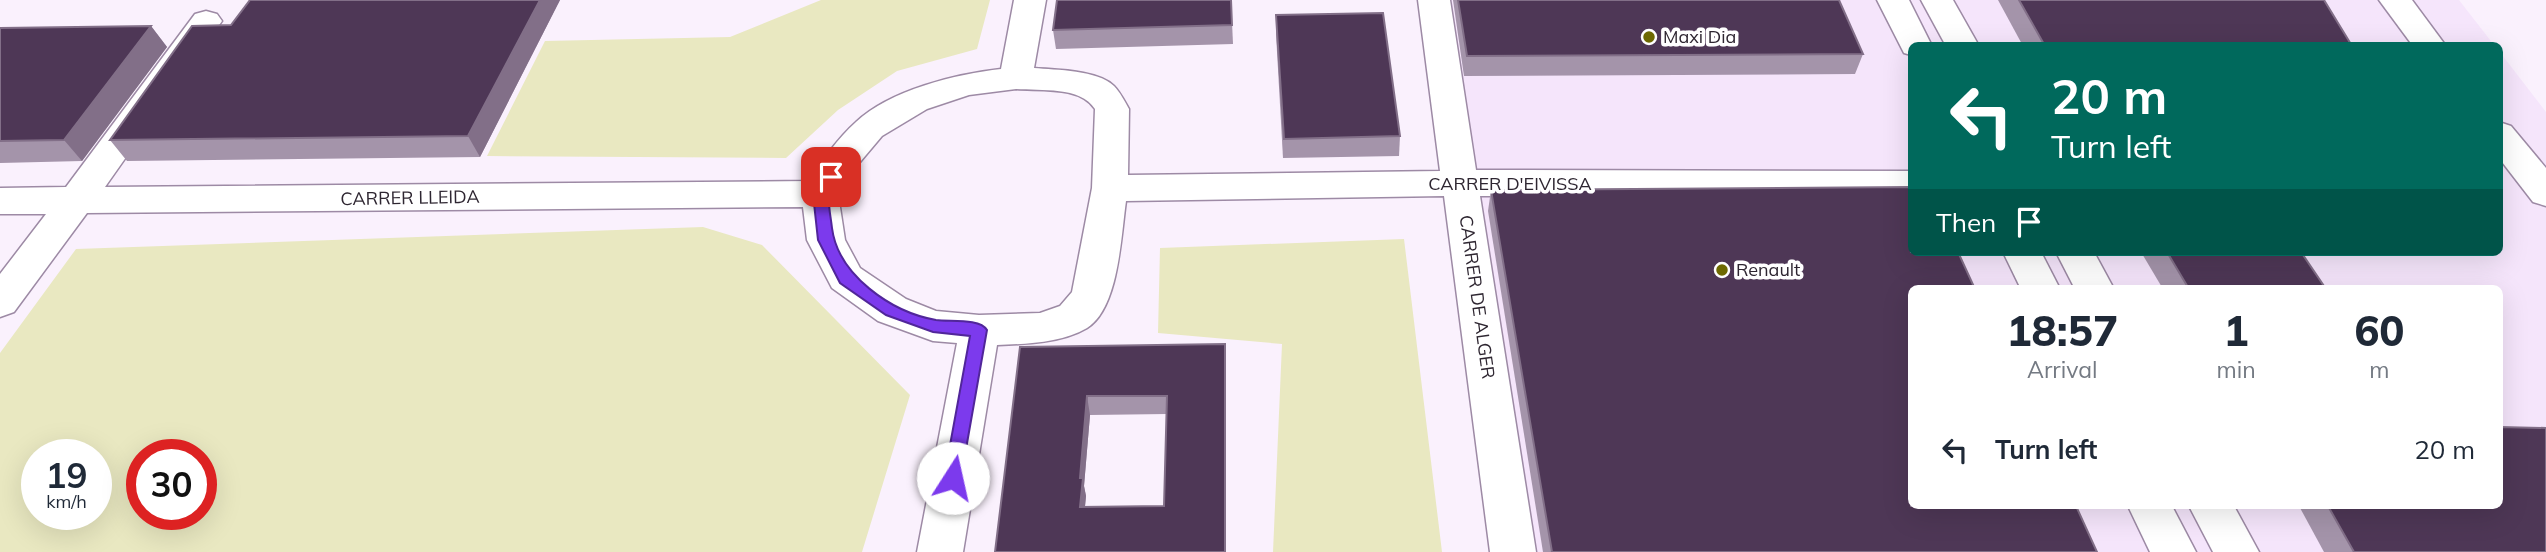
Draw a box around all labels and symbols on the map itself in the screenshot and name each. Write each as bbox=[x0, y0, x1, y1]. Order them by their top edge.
place label: Maxi Dia bbox=[1663, 25, 1736, 48]
marker: Maxi Dia bbox=[1641, 29, 1657, 45]
pin bbox=[801, 147, 861, 207]
street label: CARRER D'EIVISSA bbox=[1428, 172, 1592, 195]
street label: CARRER LLEIDA bbox=[340, 185, 480, 210]
street label: CARRER DE ALGER bbox=[1455, 214, 1500, 380]
place label: Renault bbox=[1736, 258, 1800, 281]
marker: Renault bbox=[1714, 262, 1730, 278]
speed limit sign: 30 bbox=[126, 439, 217, 530]
position arrow bbox=[916, 441, 990, 515]

